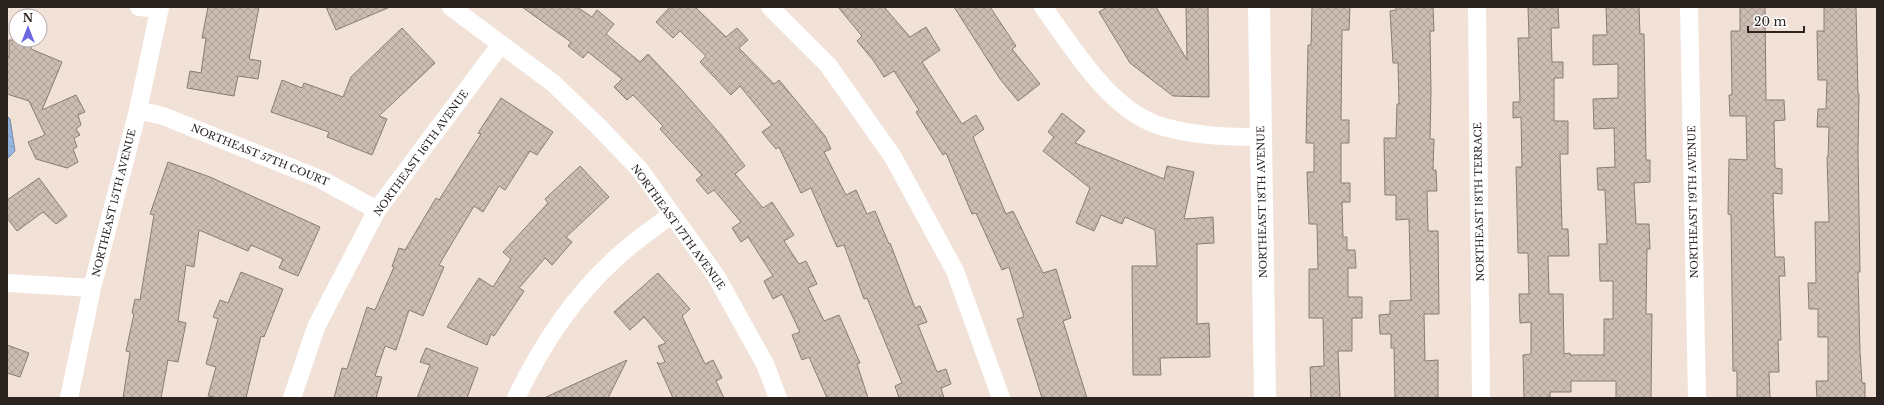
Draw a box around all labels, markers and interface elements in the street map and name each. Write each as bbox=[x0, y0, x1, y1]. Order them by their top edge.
north arrow bbox=[8, 8, 48, 48]
scale bar bbox=[1748, 8, 1804, 34]
text: N bbox=[23, 11, 34, 25]
text: 20 m bbox=[1754, 14, 1786, 29]
street label: NORTHEAST 16TH AVENUE bbox=[371, 87, 471, 219]
street label: NORTHEAST 57TH COURT bbox=[189, 121, 331, 189]
street label: NORTHEAST 18TH TERRACE bbox=[1471, 122, 1487, 282]
street label: NORTHEAST 18TH AVENUE bbox=[1254, 126, 1270, 278]
street label: NORTHEAST 19TH AVENUE bbox=[1685, 126, 1701, 278]
street label: NORTHEAST 15TH AVENUE bbox=[89, 128, 139, 278]
street label: NORTHEAST 17TH AVENUE bbox=[628, 162, 728, 292]

